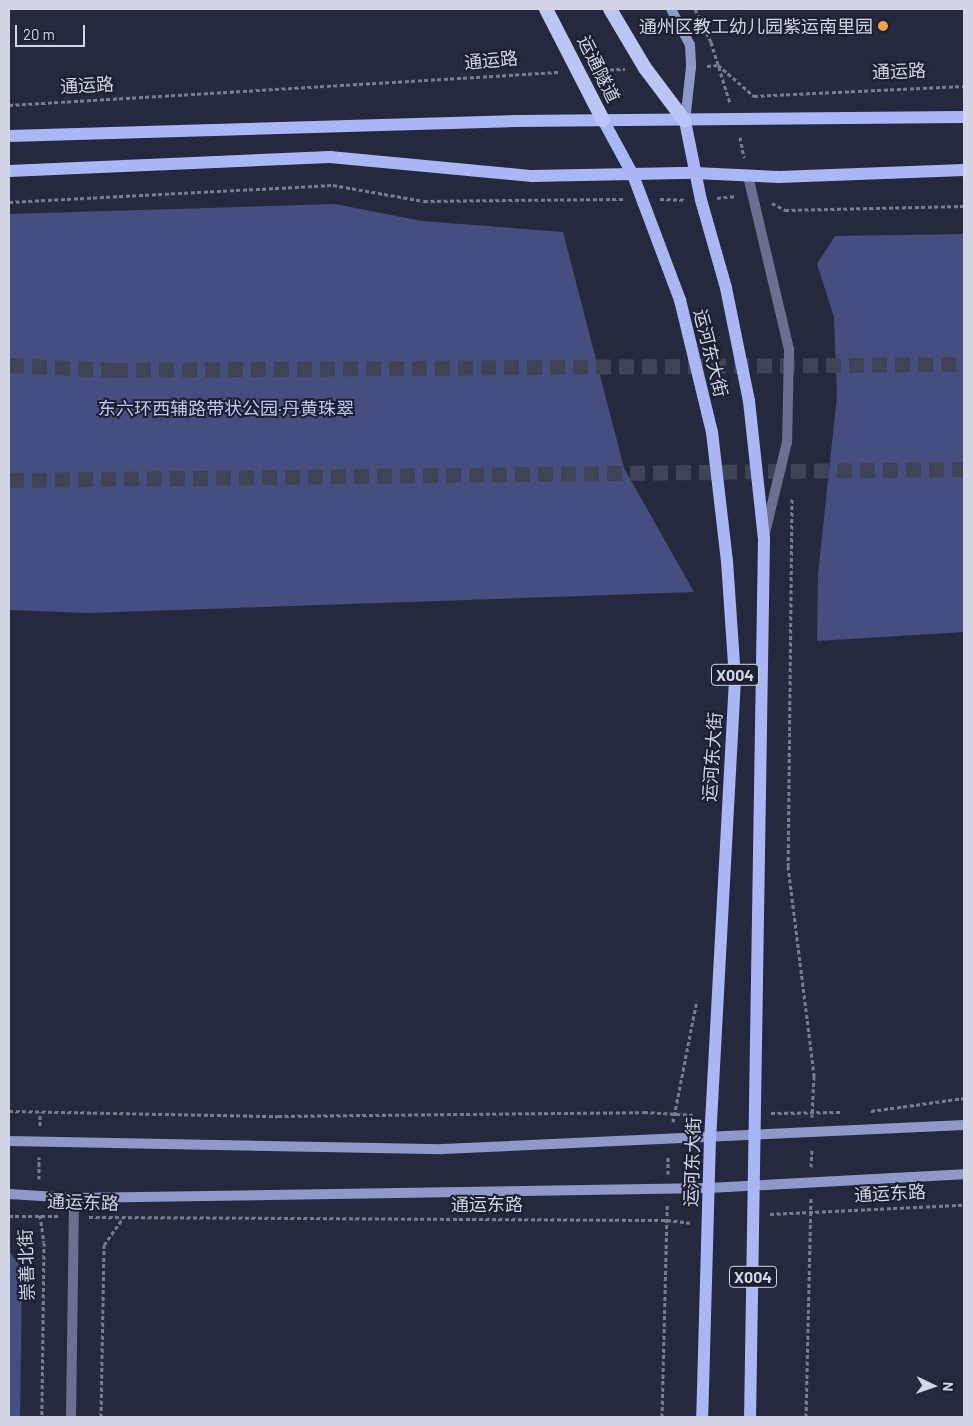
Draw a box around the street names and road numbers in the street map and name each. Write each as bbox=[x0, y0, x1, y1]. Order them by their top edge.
street label: 运通隧道 bbox=[574, 32, 624, 106]
street label: 通运路 bbox=[463, 47, 519, 73]
street label: 通运路 bbox=[872, 59, 926, 83]
street label: 通运路 bbox=[59, 73, 115, 97]
street label: 运河东大街 bbox=[690, 307, 732, 399]
road number: X004 bbox=[710, 662, 760, 688]
street label: 运河东大街 bbox=[698, 711, 726, 803]
street label: 运河东大街 bbox=[680, 1117, 704, 1207]
street label: 通运东路 bbox=[853, 1180, 927, 1206]
street label: 通运东路 bbox=[47, 1190, 119, 1214]
street label: 通运东路 bbox=[451, 1193, 523, 1215]
street label: 崇善北街 bbox=[14, 1229, 38, 1301]
road number: X004 bbox=[728, 1264, 778, 1290]

